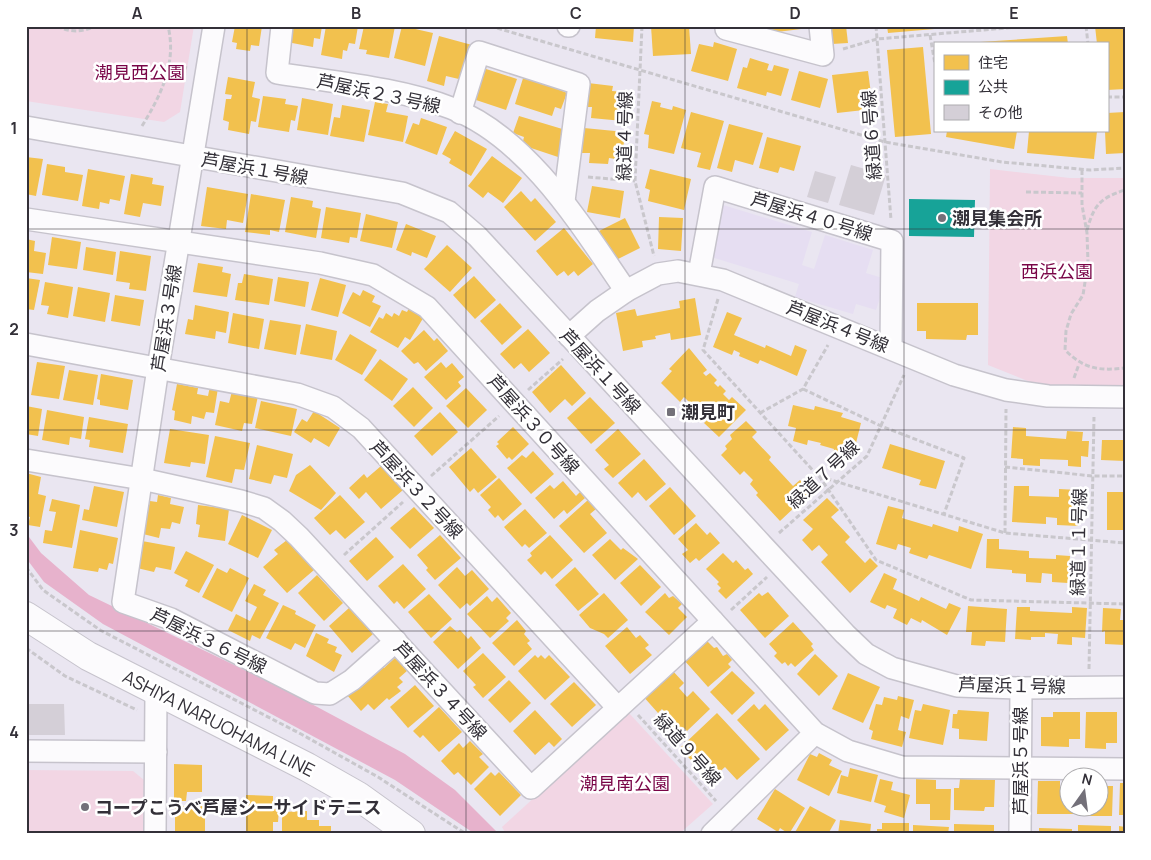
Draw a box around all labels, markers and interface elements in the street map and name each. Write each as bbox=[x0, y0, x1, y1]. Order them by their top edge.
text: A bbox=[132, 2, 143, 24]
text: B bbox=[351, 2, 361, 24]
text: C bbox=[570, 2, 582, 24]
text: D bbox=[789, 2, 801, 24]
text: E bbox=[1009, 2, 1019, 24]
legend bbox=[934, 42, 1108, 132]
text: 住宅 bbox=[978, 52, 1008, 73]
park label: 潮見西公園 bbox=[95, 60, 185, 84]
street label: 芦屋浜２３号線 bbox=[315, 68, 443, 118]
text: 公共 bbox=[978, 76, 1008, 97]
street label: 緑道６号線 bbox=[856, 89, 886, 181]
street label: 緑道４号線 bbox=[611, 91, 637, 181]
text: その他 bbox=[978, 102, 1023, 123]
text: 1 bbox=[10, 117, 18, 139]
street label: 芦屋浜１号線 bbox=[200, 147, 310, 189]
street label: 芦屋浜４０号線 bbox=[748, 186, 876, 246]
place label: 潮見集会所 bbox=[952, 206, 1042, 230]
marker: 潮見集会所 bbox=[936, 212, 948, 224]
park label: 西浜公園 bbox=[1021, 259, 1093, 283]
street label: 芦屋浜３号線 bbox=[146, 263, 186, 373]
street label: 芦屋浜４号線 bbox=[783, 295, 893, 357]
text: 2 bbox=[9, 318, 19, 340]
street label: 芦屋浜１号線 bbox=[555, 323, 647, 419]
street label: 芦屋浜３０号線 bbox=[483, 369, 585, 479]
place label: 潮見町 bbox=[681, 400, 735, 424]
marker: 潮見町 bbox=[665, 406, 677, 418]
street label: 芦屋浜３２号線 bbox=[365, 435, 469, 543]
street label: 緑道７号線 bbox=[782, 435, 864, 513]
street label: 緑道１１号線 bbox=[1065, 488, 1091, 596]
text: 3 bbox=[9, 519, 19, 541]
street label: 芦屋浜３６号線 bbox=[147, 602, 271, 678]
street label: 芦屋浜３４号線 bbox=[389, 636, 493, 744]
street label: ASHIYA NARUOHAMA LINE bbox=[119, 664, 319, 782]
street label: 芦屋浜１号線 bbox=[958, 672, 1066, 698]
street label: 芦屋浜５号線 bbox=[1008, 707, 1032, 815]
street label: 緑道９号線 bbox=[649, 708, 727, 790]
text: 4 bbox=[9, 721, 19, 743]
north arrow bbox=[1058, 768, 1108, 818]
text: N bbox=[1080, 768, 1094, 789]
park label: 潮見南公園 bbox=[580, 771, 670, 795]
place label: コープこうべ芦屋シーサイドテニス bbox=[95, 795, 382, 819]
marker: コープこうべ芦屋シーサイドテニス bbox=[79, 801, 91, 813]

